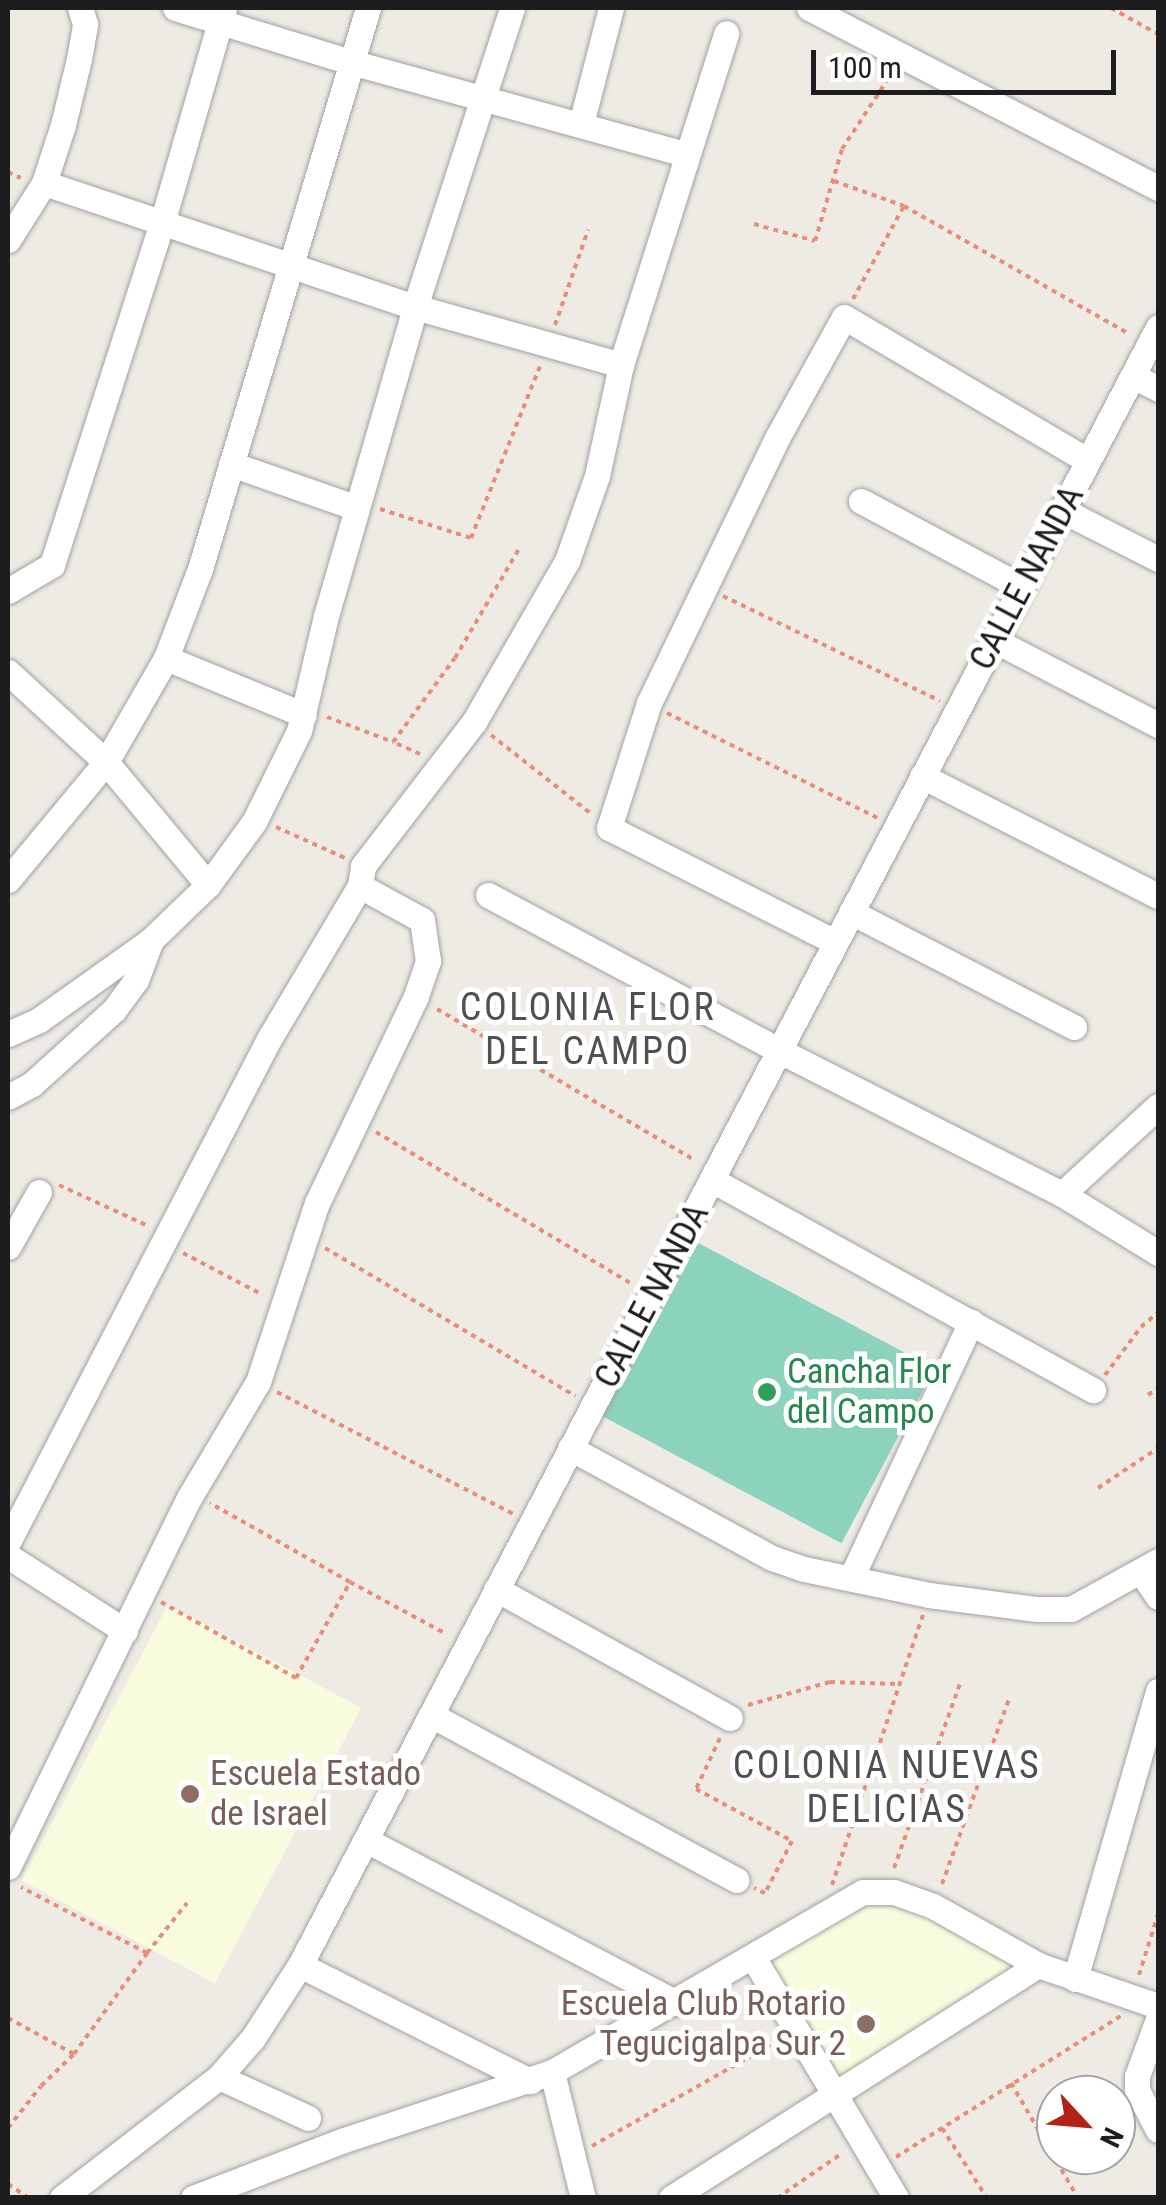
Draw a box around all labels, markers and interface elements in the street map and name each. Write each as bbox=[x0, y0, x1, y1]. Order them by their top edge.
scale bar bbox=[816, 30, 1121, 92]
text: 100 m bbox=[828, 50, 902, 85]
street label: CALLE NANDA bbox=[961, 479, 1093, 677]
district label: COLONIA FLOR DEL CAMPO bbox=[460, 985, 716, 1074]
street label: CALLE NANDA bbox=[586, 1197, 718, 1395]
place label: Cancha Flor del Campo bbox=[787, 1351, 952, 1433]
marker: Cancha Flor del Campo bbox=[756, 1381, 778, 1403]
district label: COLONIA NUEVAS DELICIAS bbox=[733, 1743, 1041, 1832]
place label: Escuela Estado de Israel bbox=[210, 1753, 421, 1835]
marker: Escuela Estado de Israel bbox=[179, 1783, 201, 1805]
place label: Escuela Club Rotario Tegucigalpa Sur 2 bbox=[561, 1983, 846, 2065]
marker: Escuela Club Rotario Tegucigalpa Sur 2 bbox=[855, 2013, 877, 2035]
north arrow bbox=[1036, 2075, 1136, 2175]
text: N bbox=[1093, 2123, 1130, 2152]

